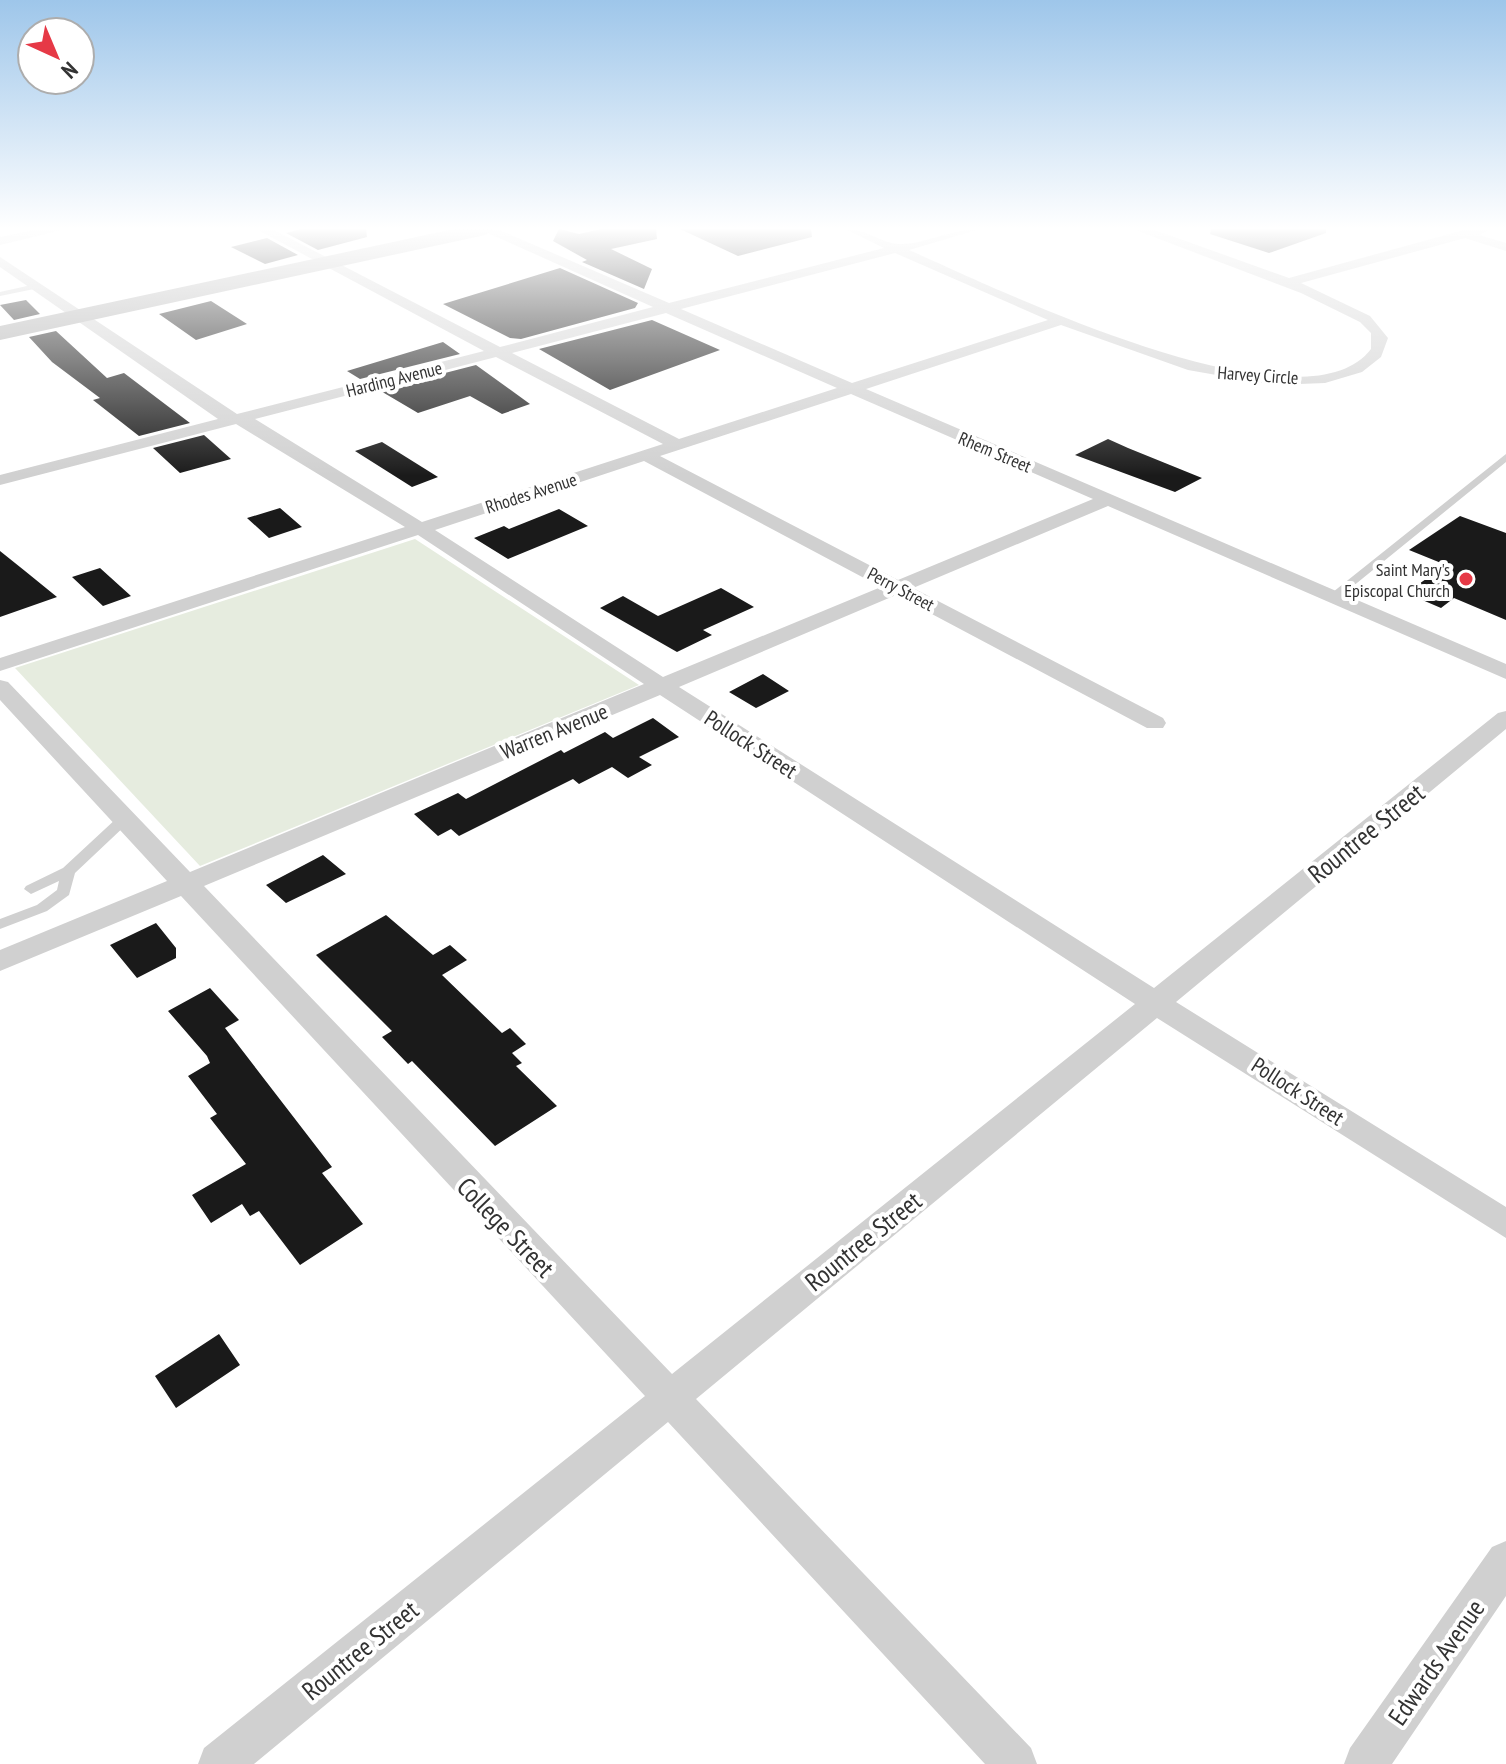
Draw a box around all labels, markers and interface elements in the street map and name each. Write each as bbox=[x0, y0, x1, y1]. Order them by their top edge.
north arrow bbox=[16, 16, 96, 96]
text: N bbox=[56, 56, 84, 85]
street label: Harding Avenue bbox=[344, 356, 444, 402]
street label: Harvey Circle bbox=[1217, 361, 1299, 389]
street label: Rhem Street bbox=[955, 426, 1035, 478]
street label: Rhodes Avenue bbox=[483, 467, 579, 519]
place label: Saint Mary's Episcopal Church bbox=[1344, 558, 1450, 602]
street label: Perry Street bbox=[864, 562, 938, 616]
marker: Saint Mary's Episcopal Church bbox=[1457, 570, 1475, 588]
street label: Warren Avenue bbox=[496, 697, 612, 765]
street label: Pollock Street bbox=[700, 704, 802, 784]
street label: Rountree Street bbox=[1301, 776, 1431, 890]
street label: Pollock Street bbox=[1247, 1051, 1349, 1131]
street label: College Street bbox=[450, 1170, 562, 1284]
street label: Rountree Street bbox=[798, 1184, 928, 1298]
street label: Rountree Street bbox=[295, 1593, 425, 1707]
street label: Edwards Avenue bbox=[1381, 1593, 1491, 1731]

